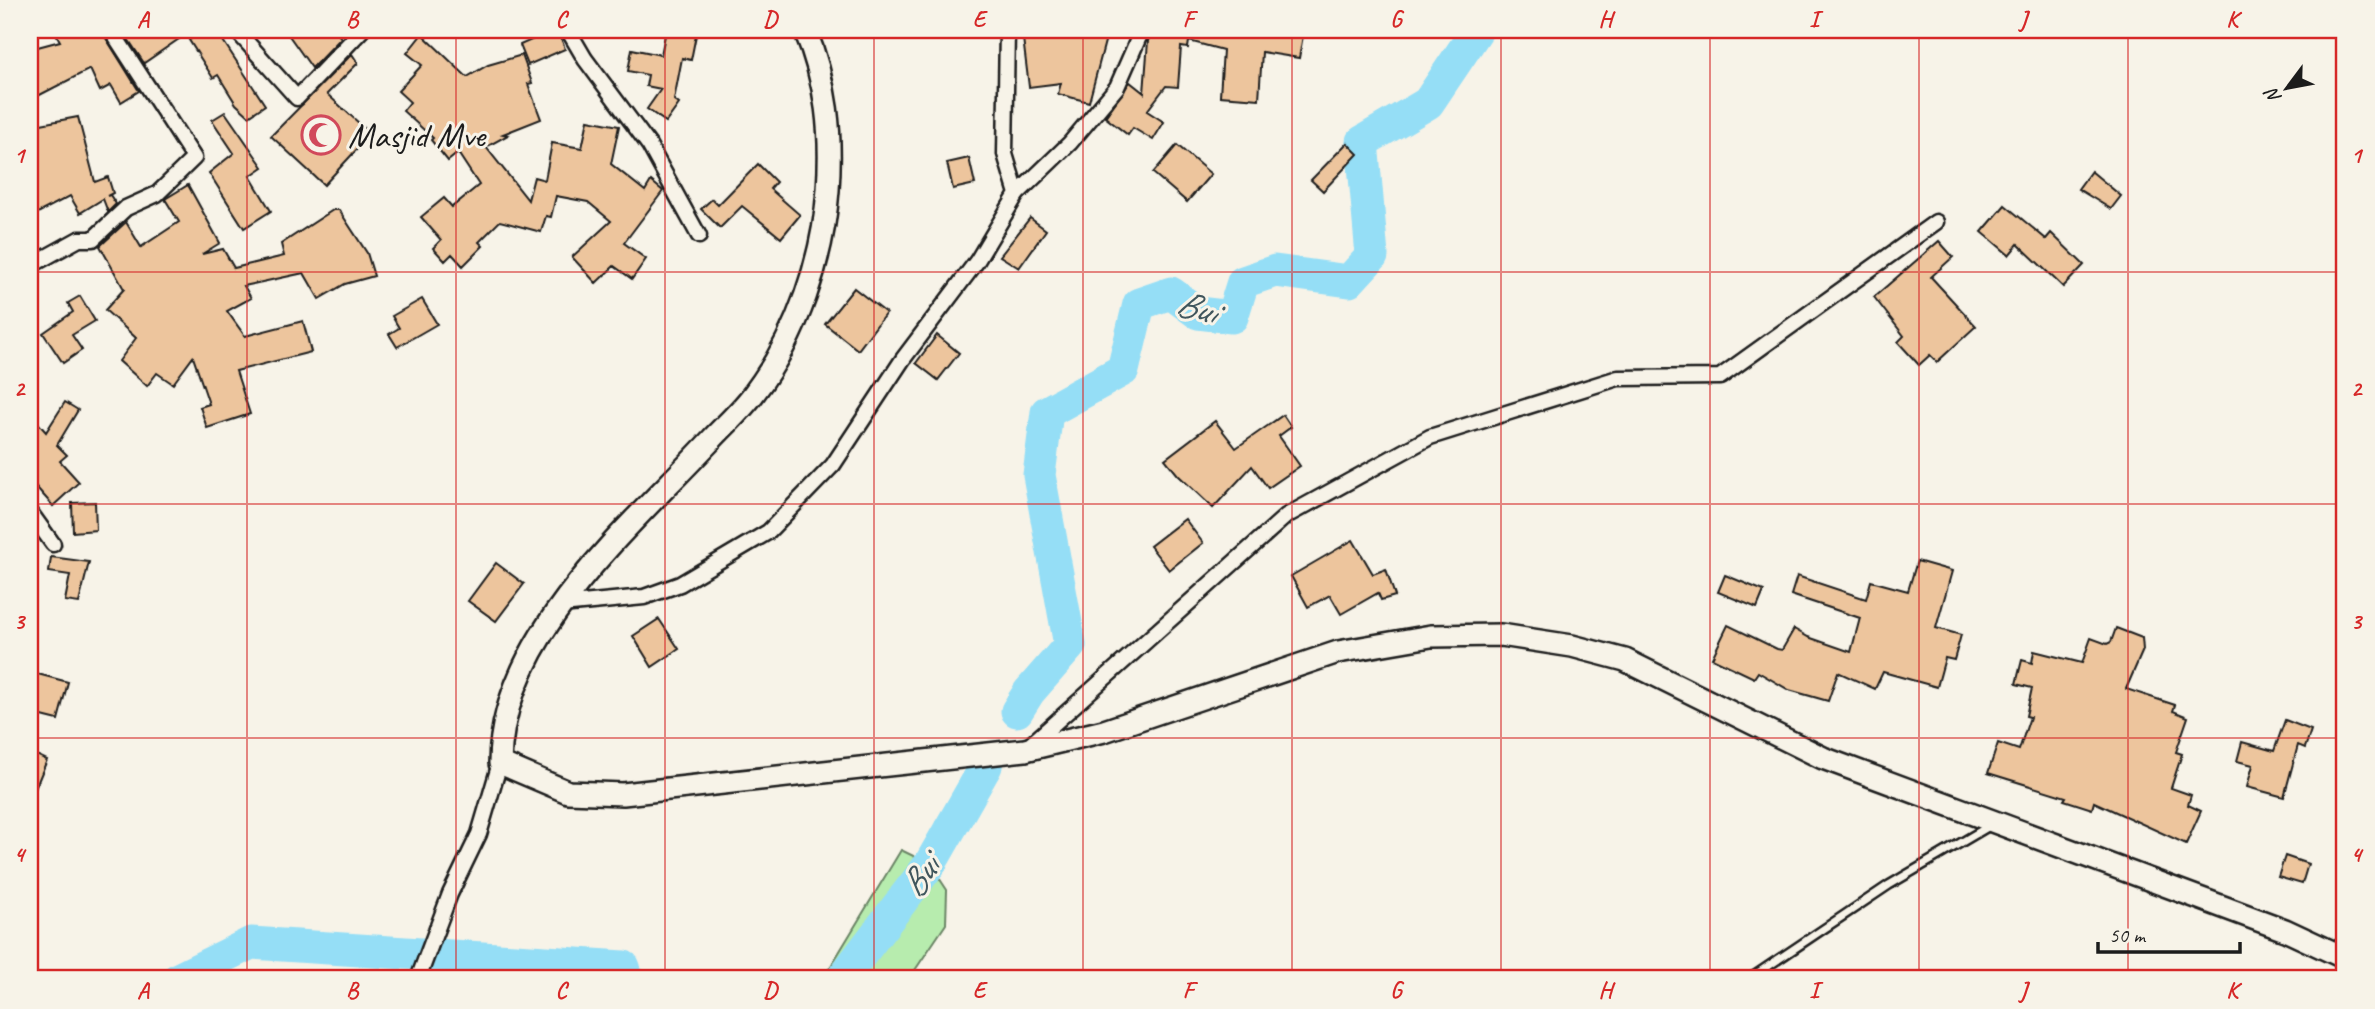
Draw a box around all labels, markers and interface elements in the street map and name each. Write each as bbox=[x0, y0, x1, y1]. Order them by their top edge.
text: A bbox=[137, 5, 151, 34]
text: B bbox=[346, 5, 360, 34]
text: C bbox=[556, 5, 570, 34]
text: D bbox=[763, 5, 779, 34]
text: E bbox=[973, 5, 989, 34]
text: F bbox=[1183, 5, 1199, 34]
text: G bbox=[1390, 5, 1405, 34]
text: H bbox=[1598, 5, 1616, 34]
text: I bbox=[1809, 5, 1824, 34]
text: J bbox=[2017, 5, 2030, 34]
text: K bbox=[2226, 5, 2242, 34]
north arrow bbox=[2252, 52, 2322, 122]
text: N bbox=[2258, 82, 2287, 108]
place label: Masjid Mve bbox=[348, 113, 487, 158]
mosque icon: Masjid Mve bbox=[300, 114, 342, 156]
text: 1 bbox=[14, 141, 27, 170]
text: 1 bbox=[2351, 141, 2364, 170]
water label: Bui bbox=[1171, 278, 1231, 337]
text: 2 bbox=[14, 374, 27, 403]
text: 2 bbox=[2351, 374, 2364, 403]
text: 3 bbox=[14, 607, 27, 636]
text: 3 bbox=[2351, 607, 2364, 636]
water label: Bui bbox=[889, 839, 955, 906]
text: 4 bbox=[14, 840, 27, 869]
text: 4 bbox=[2351, 840, 2364, 869]
scale bar bbox=[2098, 911, 2240, 955]
text: 50 m bbox=[2109, 922, 2147, 948]
text: A bbox=[137, 976, 151, 1005]
text: B bbox=[346, 976, 360, 1005]
text: C bbox=[556, 976, 570, 1005]
text: D bbox=[763, 976, 779, 1005]
text: E bbox=[973, 976, 989, 1005]
text: F bbox=[1183, 976, 1199, 1005]
text: G bbox=[1390, 976, 1405, 1005]
text: H bbox=[1598, 976, 1616, 1005]
text: I bbox=[1809, 976, 1824, 1005]
text: J bbox=[2017, 976, 2030, 1005]
text: K bbox=[2226, 976, 2242, 1005]

